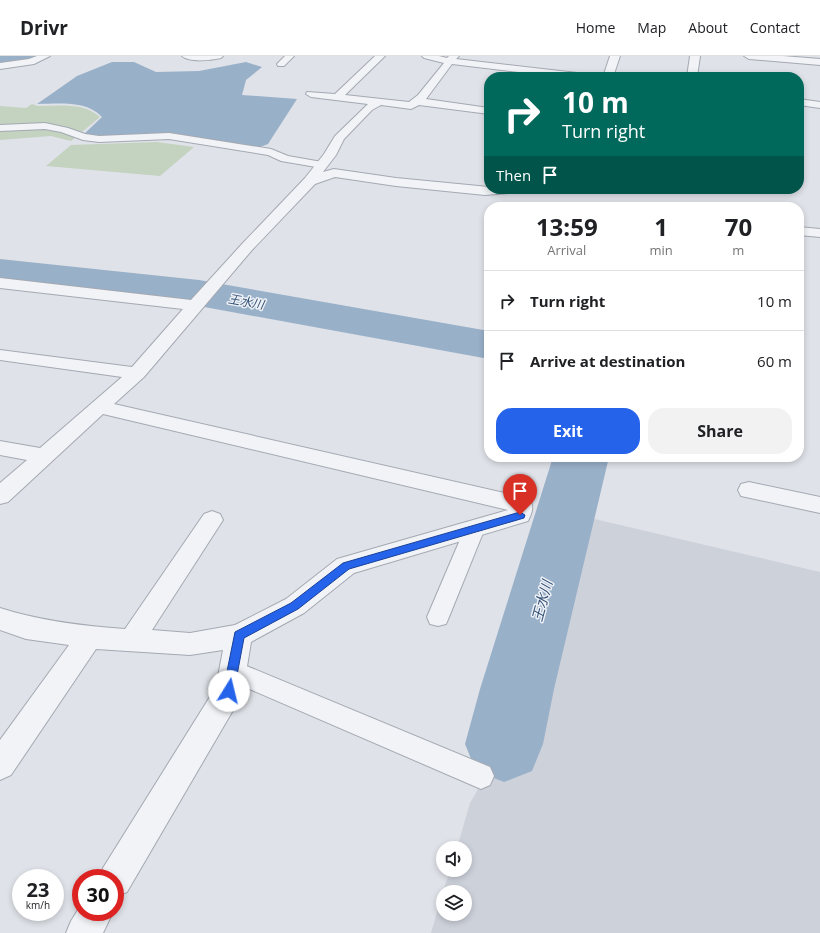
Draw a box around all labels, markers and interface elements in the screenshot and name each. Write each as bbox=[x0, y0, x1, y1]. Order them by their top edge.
text: Drivr bbox=[20, 15, 68, 41]
text: Home bbox=[576, 18, 615, 37]
text: Map bbox=[637, 18, 666, 37]
text: About bbox=[688, 18, 728, 37]
text: Contact bbox=[750, 18, 800, 37]
text: 10 m bbox=[562, 83, 629, 121]
icon: right bbox=[496, 88, 548, 140]
text: Turn right bbox=[562, 119, 645, 143]
icon: arrive bbox=[539, 164, 561, 186]
text: Then bbox=[496, 165, 531, 185]
text: 13:59 bbox=[536, 210, 598, 243]
text: 1 bbox=[654, 210, 668, 243]
text: 70 bbox=[725, 210, 752, 243]
text: Arrival bbox=[547, 241, 586, 259]
text: min bbox=[649, 241, 673, 259]
text: m bbox=[732, 241, 744, 259]
water label: 王水川 bbox=[227, 290, 267, 313]
icon: right bbox=[496, 290, 518, 312]
text: Turn right bbox=[530, 291, 605, 311]
text: 10 m bbox=[757, 291, 792, 311]
icon: arrive bbox=[496, 350, 518, 372]
text: Arrive at destination bbox=[530, 351, 685, 371]
text: 60 m bbox=[757, 351, 792, 371]
button: Exit bbox=[496, 408, 640, 454]
button: Share bbox=[648, 408, 792, 454]
pin bbox=[503, 474, 537, 515]
icon: arrive bbox=[509, 480, 531, 502]
water label: 王水川 bbox=[527, 576, 557, 624]
position arrow bbox=[208, 670, 250, 712]
map controls bbox=[436, 841, 472, 921]
button: sound bbox=[436, 841, 472, 877]
speed limit sign: 30 bbox=[72, 869, 124, 921]
text: 23 bbox=[27, 876, 49, 903]
button: layers bbox=[436, 885, 472, 921]
text: km/h bbox=[26, 898, 50, 912]

